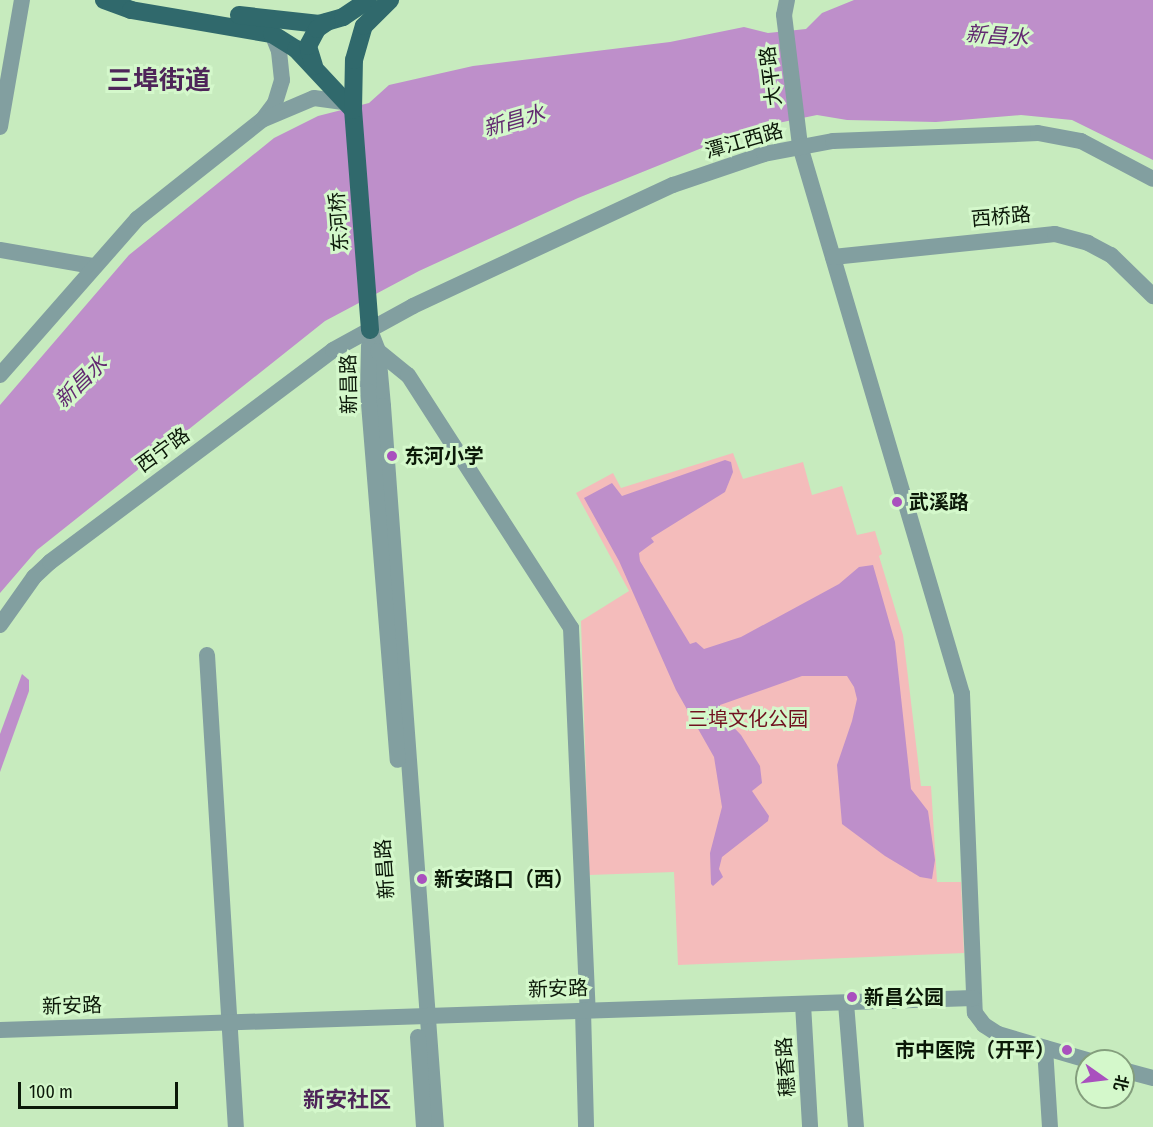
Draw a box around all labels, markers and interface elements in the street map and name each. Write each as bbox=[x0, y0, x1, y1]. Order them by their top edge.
water label: 新昌水 bbox=[965, 21, 1029, 51]
street label: 大平路 bbox=[755, 45, 787, 107]
district label: 三埠街道 bbox=[107, 65, 211, 97]
water label: 新昌水 bbox=[480, 100, 548, 142]
street label: 潭江西路 bbox=[702, 118, 786, 164]
street label: 东河桥 bbox=[325, 191, 353, 253]
street label: 西桥路 bbox=[970, 202, 1032, 232]
water label: 新昌水 bbox=[50, 351, 112, 413]
street label: 新昌路 bbox=[336, 354, 362, 414]
street label: 西宁路 bbox=[132, 423, 194, 477]
place label: 东河小学 bbox=[404, 444, 484, 468]
marker: 东河小学 bbox=[385, 449, 399, 463]
place label: 武溪路 bbox=[909, 490, 969, 514]
marker: 武溪路 bbox=[890, 495, 904, 509]
park label: 三埠文化公园 bbox=[688, 707, 808, 731]
street label: 新昌路 bbox=[371, 838, 399, 900]
place label: 新安路口（西） bbox=[434, 867, 574, 891]
marker: 新安路口（西） bbox=[415, 872, 429, 886]
street label: 新安路 bbox=[528, 976, 588, 1002]
place label: 新昌公园 bbox=[864, 985, 944, 1009]
marker: 新昌公园 bbox=[845, 990, 859, 1004]
street label: 新安路 bbox=[42, 993, 102, 1019]
street label: 穗香路 bbox=[772, 1036, 800, 1098]
place label: 市中医院（开平） bbox=[895, 1038, 1055, 1062]
marker: 市中医院（开平） bbox=[1060, 1043, 1074, 1057]
north arrow bbox=[1075, 1049, 1135, 1109]
scale bar bbox=[21, 1070, 182, 1108]
text: 北 bbox=[1110, 1073, 1132, 1093]
text: 100 m bbox=[29, 1081, 73, 1103]
district label: 新安社区 bbox=[303, 1087, 391, 1113]

